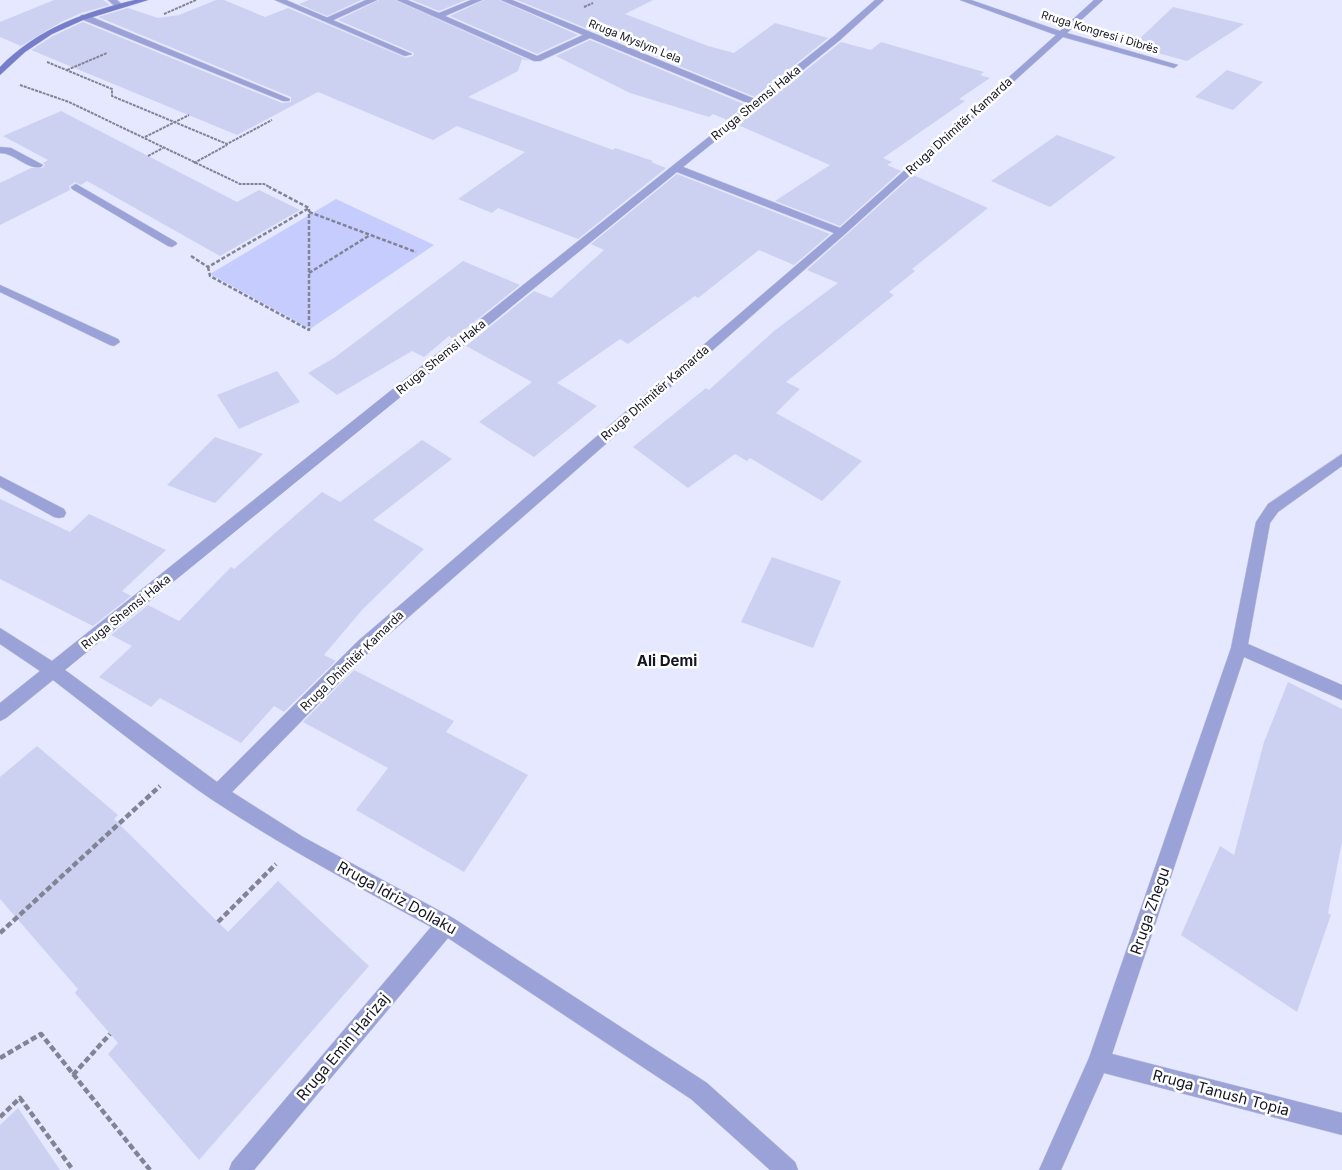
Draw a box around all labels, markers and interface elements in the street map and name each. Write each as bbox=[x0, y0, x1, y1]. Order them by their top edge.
street label: Rruga Kongresi i Dibrës bbox=[1040, 8, 1160, 57]
street label: Rruga Myslym Lela bbox=[587, 16, 683, 66]
street label: Rruga Shemsi Haka bbox=[708, 62, 803, 143]
street label: Rruga Dhimitër Kamarda bbox=[902, 74, 1015, 177]
street label: Rruga Shemsi Haka bbox=[393, 316, 488, 397]
street label: Rruga Dhimitër Kamarda bbox=[598, 342, 712, 444]
street label: Rruga Shemsi Haka bbox=[78, 571, 173, 652]
street label: Rruga Dhimitër Kamarda bbox=[297, 607, 407, 714]
district label: Ali Demi bbox=[637, 651, 697, 670]
street label: Rruga Idriz Dollaku bbox=[334, 857, 460, 938]
street label: Rruga Zhegu bbox=[1126, 865, 1173, 957]
street label: Rruga Emin Harizaj bbox=[292, 989, 393, 1104]
street label: Rruga Tanush Topia bbox=[1151, 1065, 1291, 1120]

